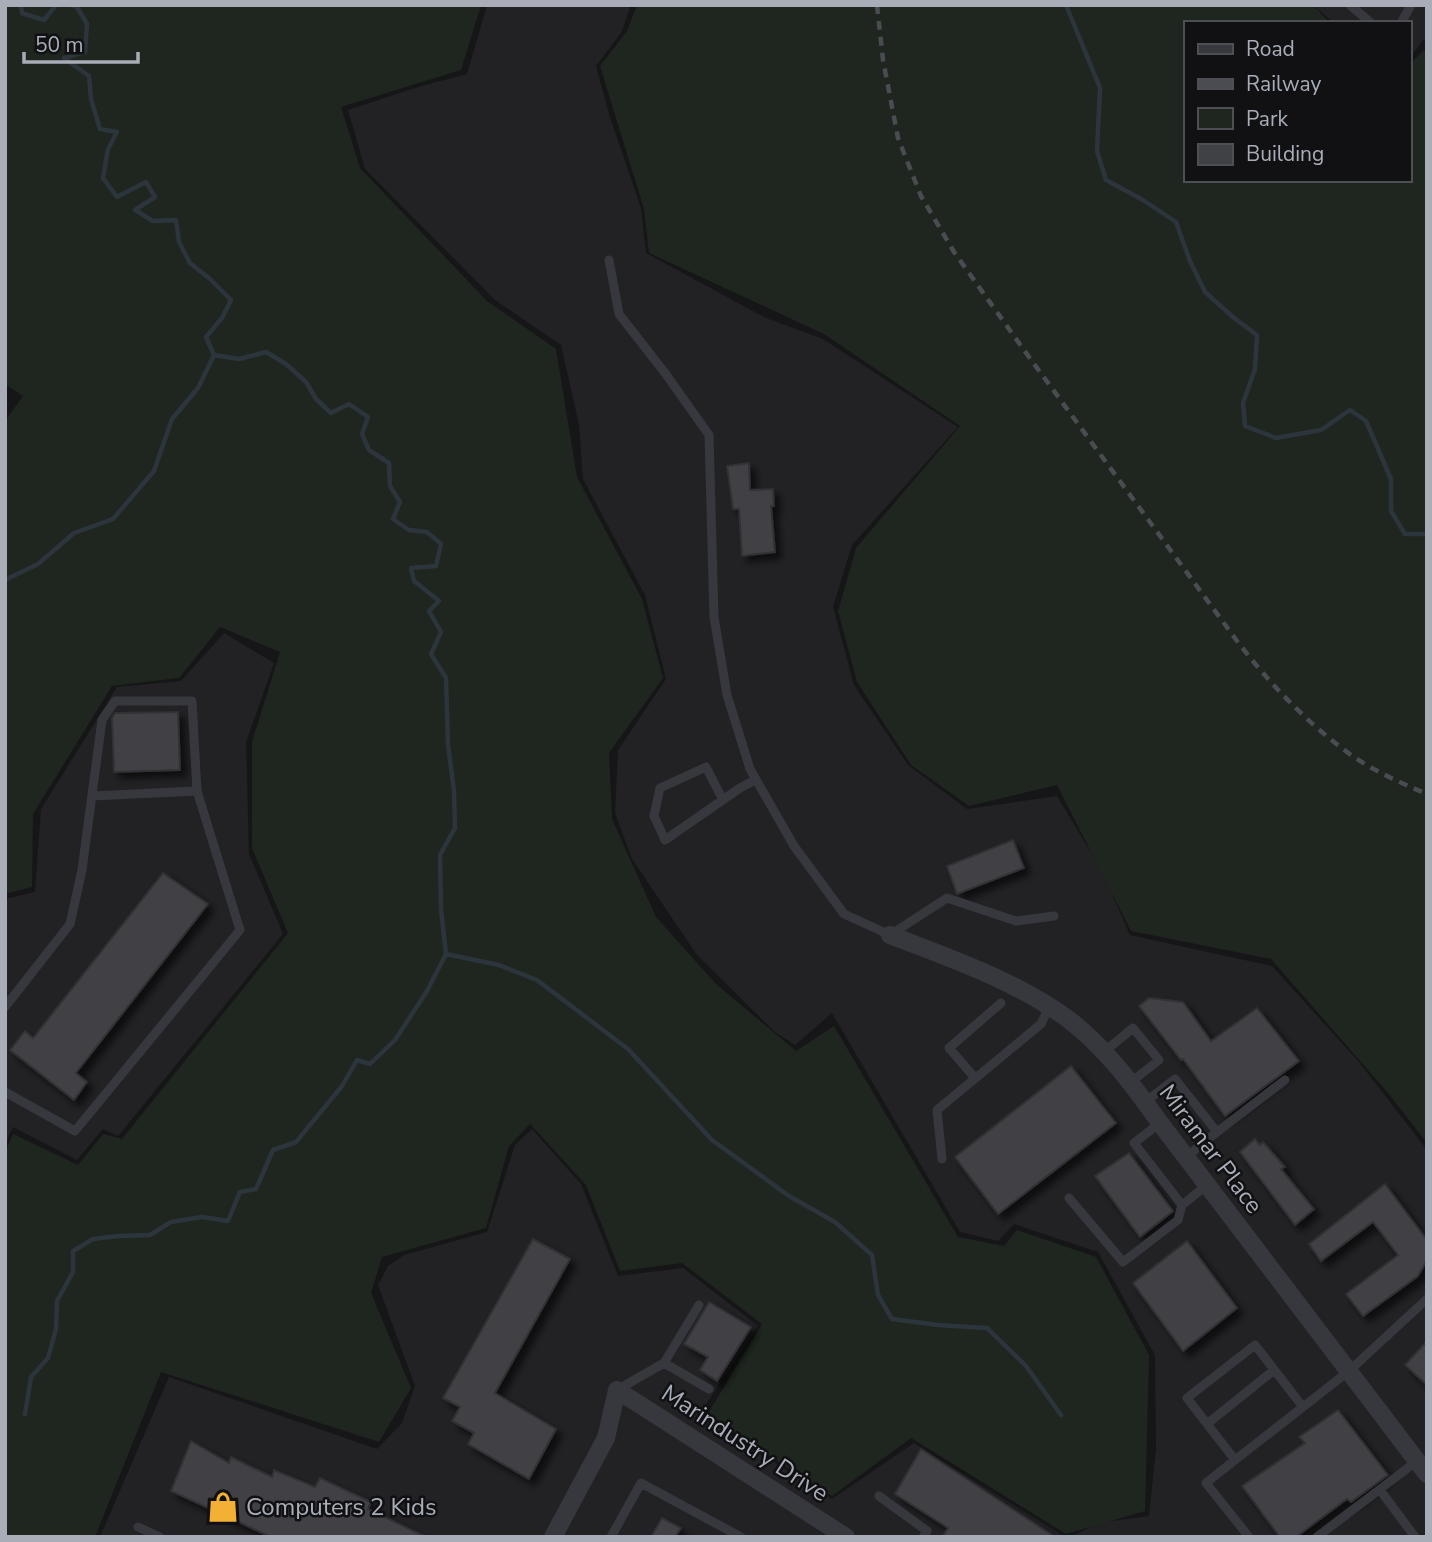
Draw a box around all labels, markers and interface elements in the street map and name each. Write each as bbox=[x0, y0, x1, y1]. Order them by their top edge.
scale bar bbox=[24, 21, 138, 65]
legend bbox=[1184, 21, 1411, 182]
text: 50 m bbox=[35, 31, 84, 59]
text: Road bbox=[1246, 35, 1295, 63]
text: Railway bbox=[1246, 70, 1321, 98]
text: Park bbox=[1246, 105, 1288, 133]
text: Building bbox=[1246, 140, 1324, 168]
street label: Miramar Place bbox=[1152, 1078, 1270, 1220]
street label: Marindustry Drive bbox=[655, 1377, 835, 1509]
shop icon: Computers 2 Kids bbox=[206, 1490, 240, 1524]
place label: Computers 2 Kids bbox=[246, 1491, 437, 1523]

